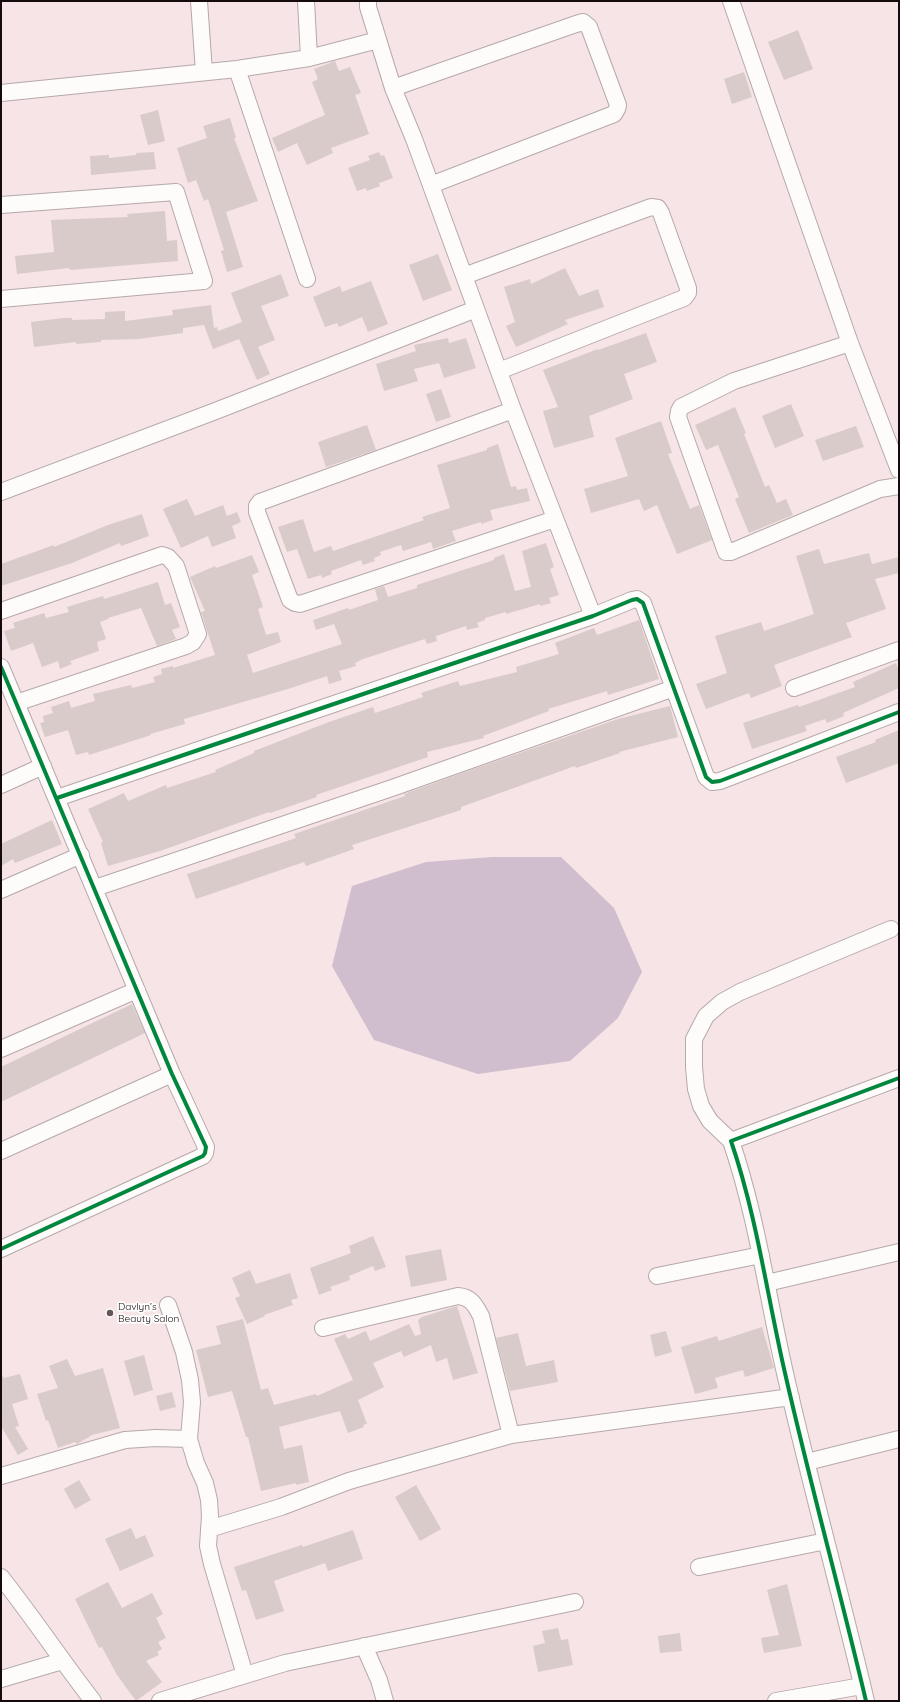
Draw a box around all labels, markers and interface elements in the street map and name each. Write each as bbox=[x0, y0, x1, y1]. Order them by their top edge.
place label: Davlyn’s Beauty Salon bbox=[118, 1301, 179, 1324]
marker: Davlyn’s Beauty Salon bbox=[105, 1308, 115, 1318]

